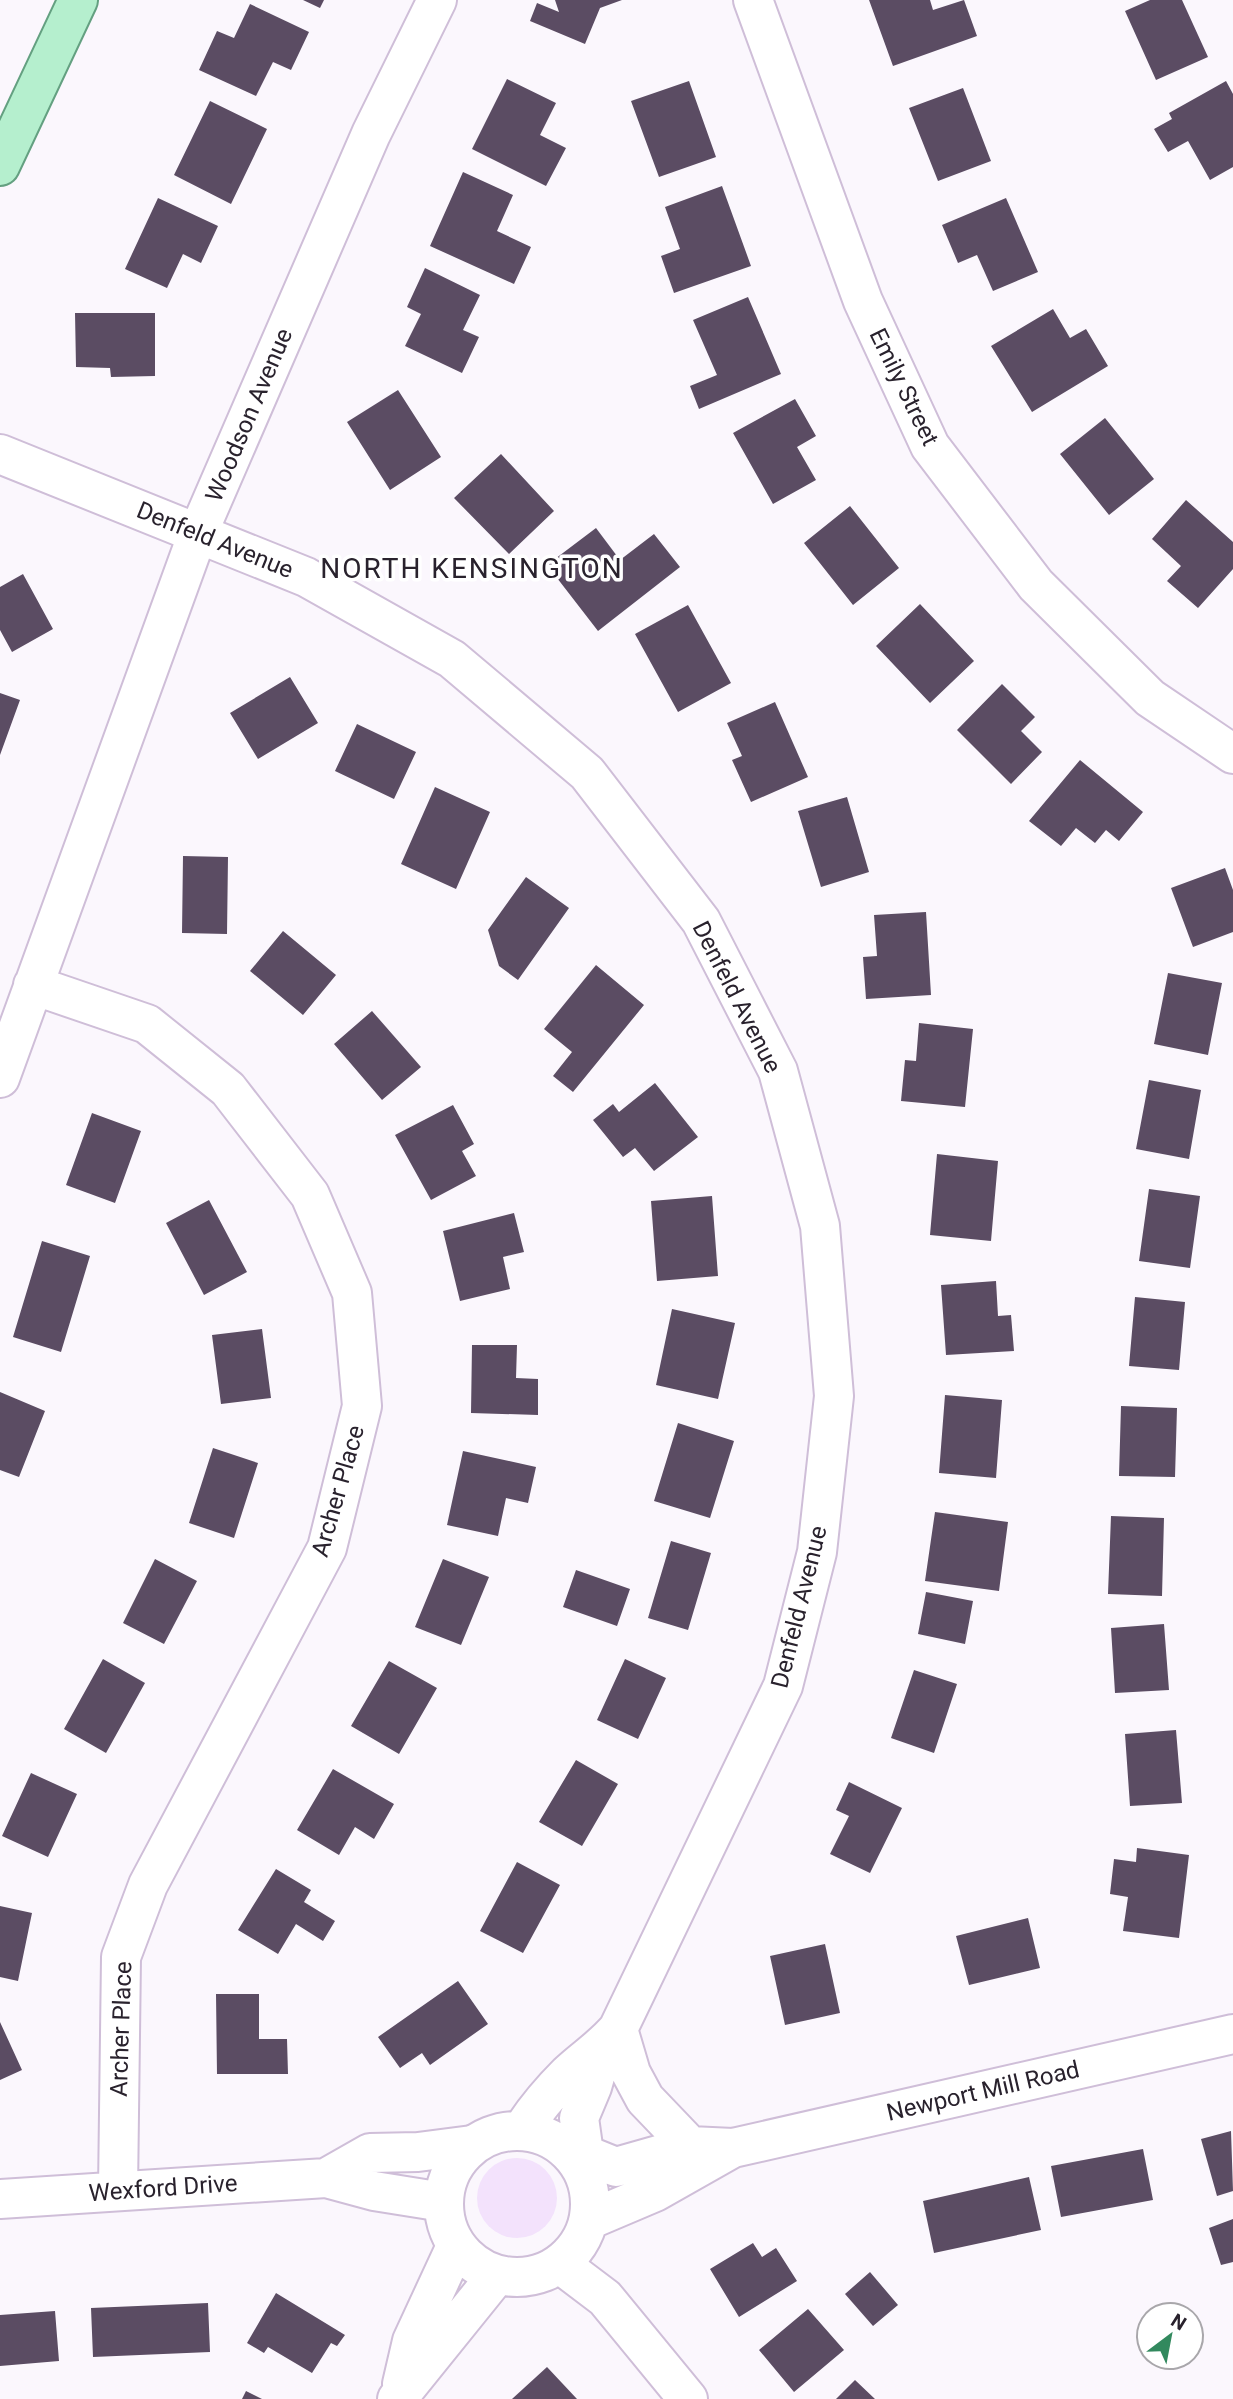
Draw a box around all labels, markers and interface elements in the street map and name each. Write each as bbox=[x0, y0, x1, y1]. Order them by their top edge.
street label: Woodson Avenue bbox=[200, 324, 298, 506]
street label: Emily Street bbox=[864, 324, 944, 450]
street label: Denfeld Avenue bbox=[133, 496, 297, 584]
district label: NORTH KENSINGTON bbox=[320, 552, 624, 585]
street label: Denfeld Avenue bbox=[687, 917, 787, 1077]
street label: Archer Place bbox=[306, 1422, 370, 1560]
street label: Denfeld Avenue bbox=[765, 1523, 833, 1691]
street label: Archer Place bbox=[105, 1961, 137, 2097]
street label: Newport Mill Road bbox=[884, 2055, 1082, 2127]
street label: Wexford Drive bbox=[88, 2169, 238, 2207]
north arrow bbox=[1135, 2301, 1205, 2371]
text: N bbox=[1167, 2309, 1191, 2335]

